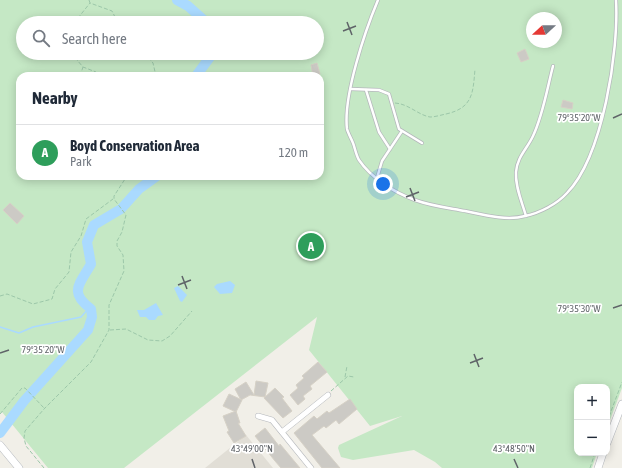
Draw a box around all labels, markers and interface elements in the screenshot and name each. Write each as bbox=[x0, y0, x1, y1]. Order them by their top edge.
north arrow bbox=[526, 12, 562, 48]
search box bbox=[16, 16, 324, 60]
icon: search bbox=[30, 27, 52, 49]
text: Search here bbox=[62, 30, 127, 47]
text: Nearby bbox=[32, 88, 78, 108]
text: 79°35'20"W bbox=[557, 112, 601, 123]
text: Boyd Conservation Area bbox=[70, 137, 200, 154]
text: A bbox=[42, 145, 48, 160]
text: 120 m bbox=[279, 145, 308, 160]
text: Park bbox=[70, 154, 92, 169]
your location bbox=[373, 174, 393, 194]
pin: A bbox=[298, 231, 324, 261]
text: 79°35'30"W bbox=[557, 303, 601, 314]
text: 79°35'20"W bbox=[21, 344, 65, 355]
map controls bbox=[574, 384, 610, 456]
button: + bbox=[574, 384, 610, 420]
button: − bbox=[574, 420, 610, 456]
text: 43°49'00"N bbox=[231, 443, 273, 454]
text: 43°48'50"N bbox=[493, 443, 535, 454]

